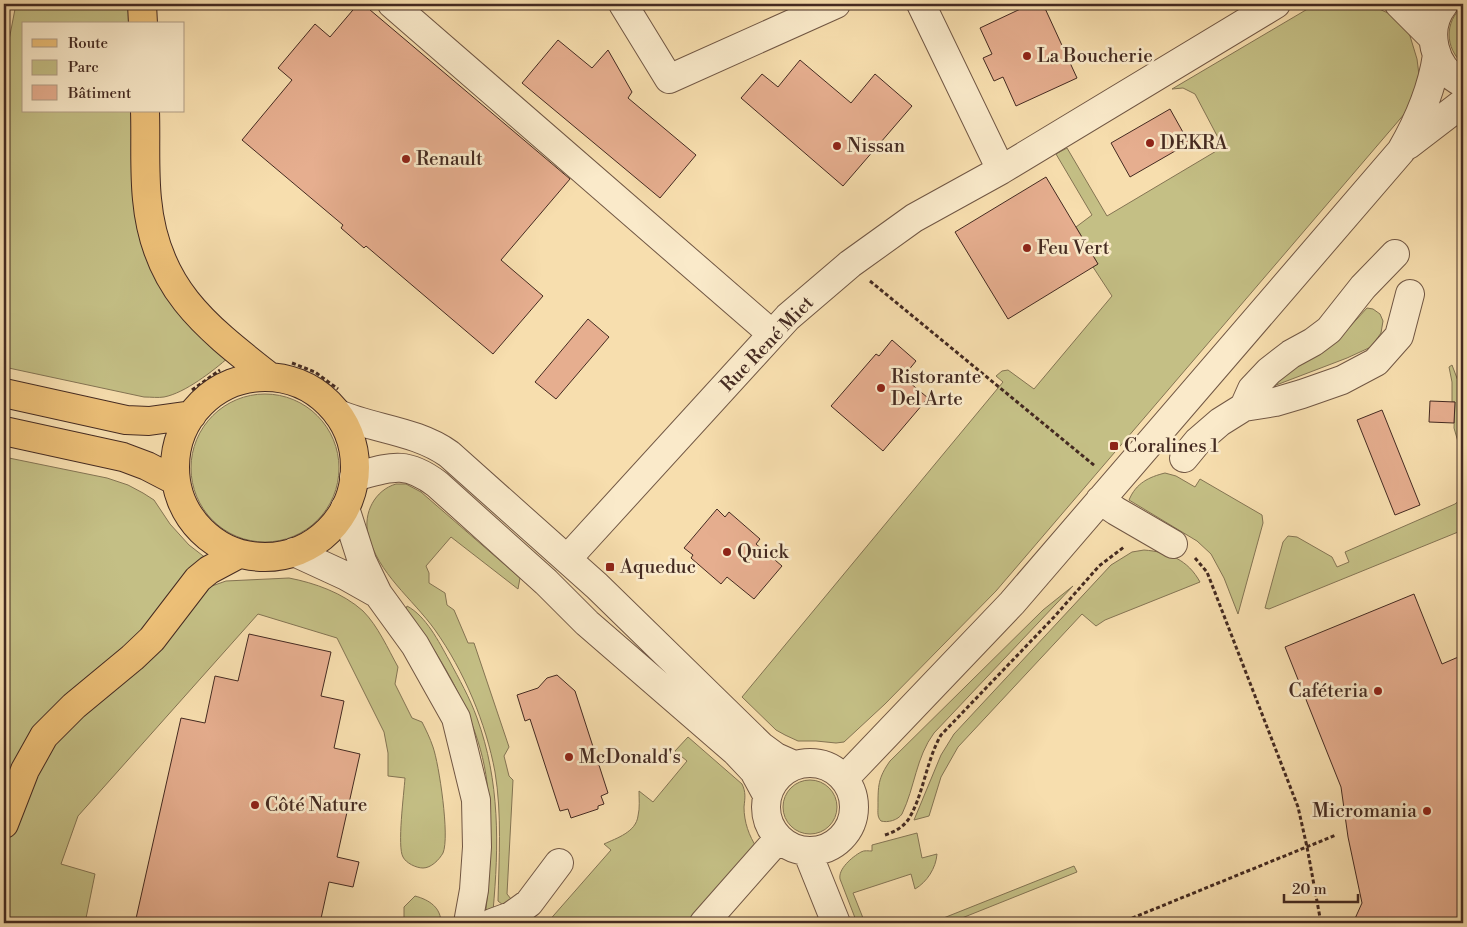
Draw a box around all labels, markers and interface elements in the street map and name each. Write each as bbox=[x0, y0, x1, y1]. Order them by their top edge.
legend bbox=[22, 22, 185, 112]
text: Route bbox=[68, 34, 108, 53]
place label: La Boucherie bbox=[1037, 44, 1153, 68]
marker: La Boucherie bbox=[1021, 50, 1033, 62]
text: Parc bbox=[68, 58, 99, 77]
text: Bâtiment bbox=[67, 84, 132, 103]
place label: DEKRA bbox=[1160, 131, 1229, 155]
place label: Nissan bbox=[847, 134, 905, 158]
marker: DEKRA bbox=[1144, 137, 1156, 149]
marker: Nissan bbox=[831, 140, 843, 152]
place label: Renault bbox=[416, 147, 483, 171]
marker: Renault bbox=[400, 153, 412, 165]
place label: Feu Vert bbox=[1037, 236, 1110, 260]
marker: Feu Vert bbox=[1021, 242, 1033, 254]
street label: Rue René Miet bbox=[715, 291, 819, 397]
place label: Ristorante Del Arte bbox=[891, 365, 981, 411]
marker: Ristorante Del Arte bbox=[875, 382, 887, 394]
place label: Coralines 1 bbox=[1124, 434, 1219, 458]
marker: Coralines 1 bbox=[1108, 440, 1120, 452]
place label: Quick bbox=[737, 540, 790, 564]
marker: Quick bbox=[721, 546, 733, 558]
place label: Aqueduc bbox=[619, 555, 696, 579]
marker: Aqueduc bbox=[604, 561, 616, 573]
place label: Caféteria bbox=[1289, 679, 1368, 703]
marker: Caféteria bbox=[1372, 685, 1384, 697]
place label: McDonald's bbox=[579, 745, 681, 769]
marker: McDonald's bbox=[563, 751, 575, 763]
place label: Côté Nature bbox=[265, 793, 367, 817]
marker: Côté Nature bbox=[249, 799, 261, 811]
place label: Micromania bbox=[1312, 799, 1417, 823]
marker: Micromania bbox=[1421, 805, 1433, 817]
scale bar bbox=[1284, 872, 1358, 904]
text: 20 m bbox=[1292, 880, 1327, 899]

